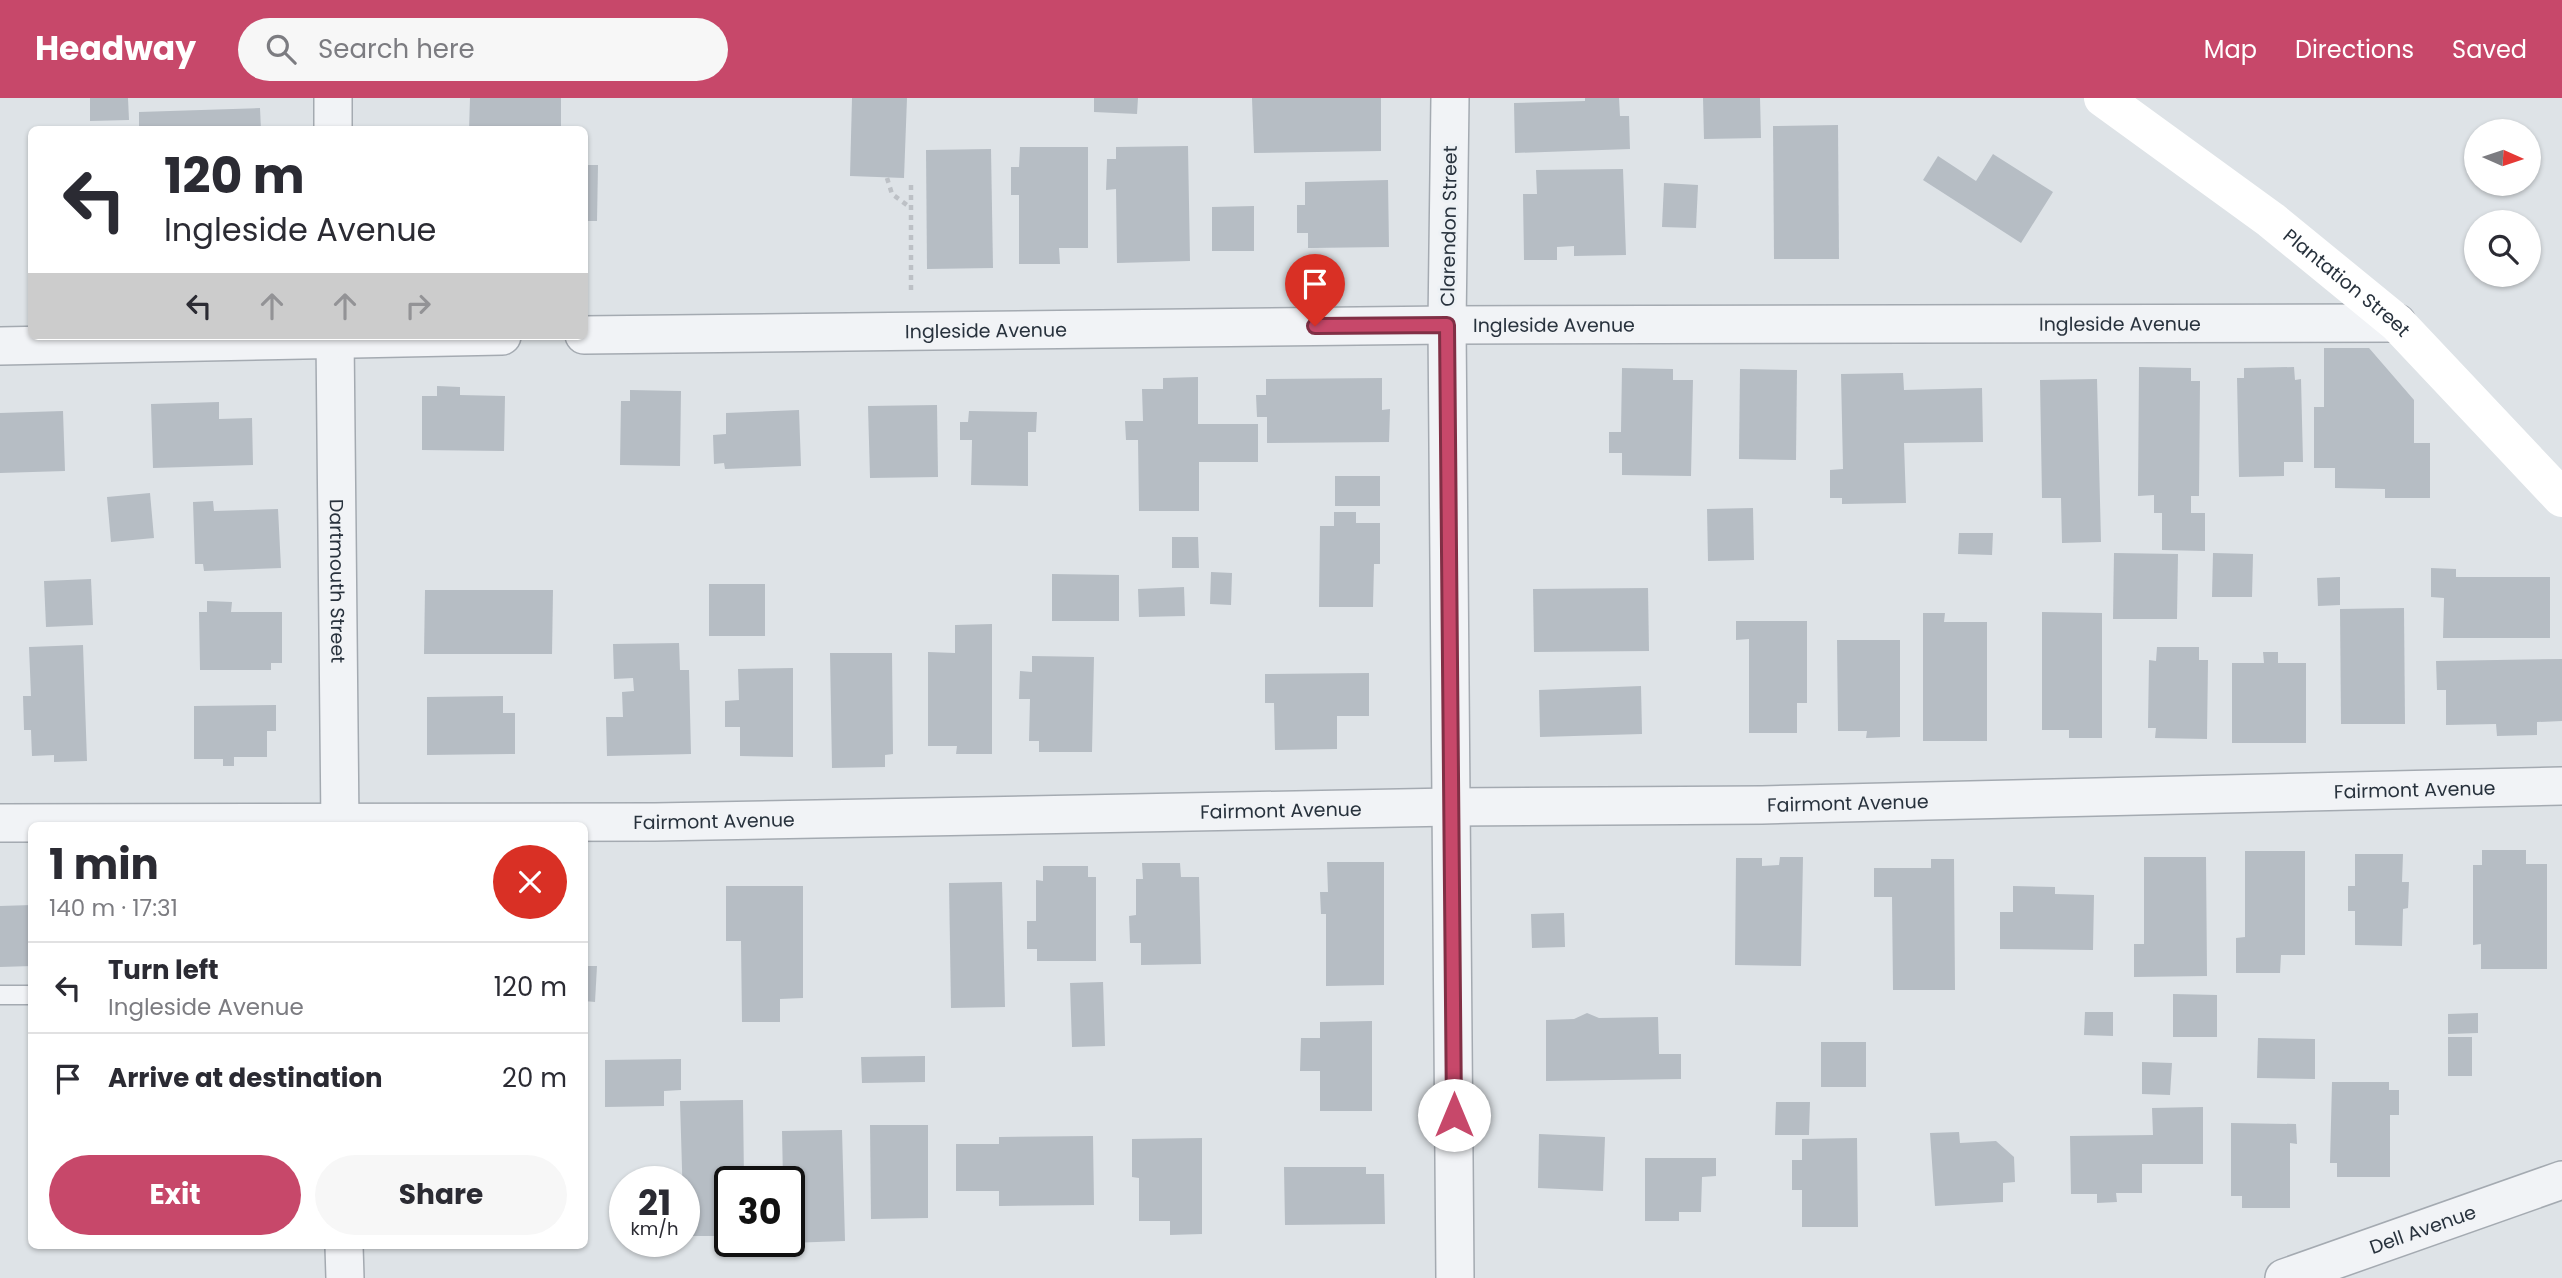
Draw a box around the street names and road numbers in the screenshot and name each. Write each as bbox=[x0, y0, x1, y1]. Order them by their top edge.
street label: Clarendon Street bbox=[1434, 145, 1464, 307]
street label: Plantation Street bbox=[2278, 222, 2417, 343]
street label: Ingleside Avenue bbox=[2039, 310, 2201, 337]
street label: Ingleside Avenue bbox=[1473, 311, 1635, 338]
street label: Ingleside Avenue bbox=[905, 316, 1067, 345]
street label: Dartmouth Street bbox=[323, 499, 352, 663]
street label: Fairmont Avenue bbox=[2334, 774, 2496, 805]
street label: Fairmont Avenue bbox=[1767, 788, 1929, 818]
street label: Fairmont Avenue bbox=[1200, 795, 1362, 825]
street label: Fairmont Avenue bbox=[633, 806, 795, 836]
street label: Dell Avenue bbox=[2366, 1198, 2479, 1260]

